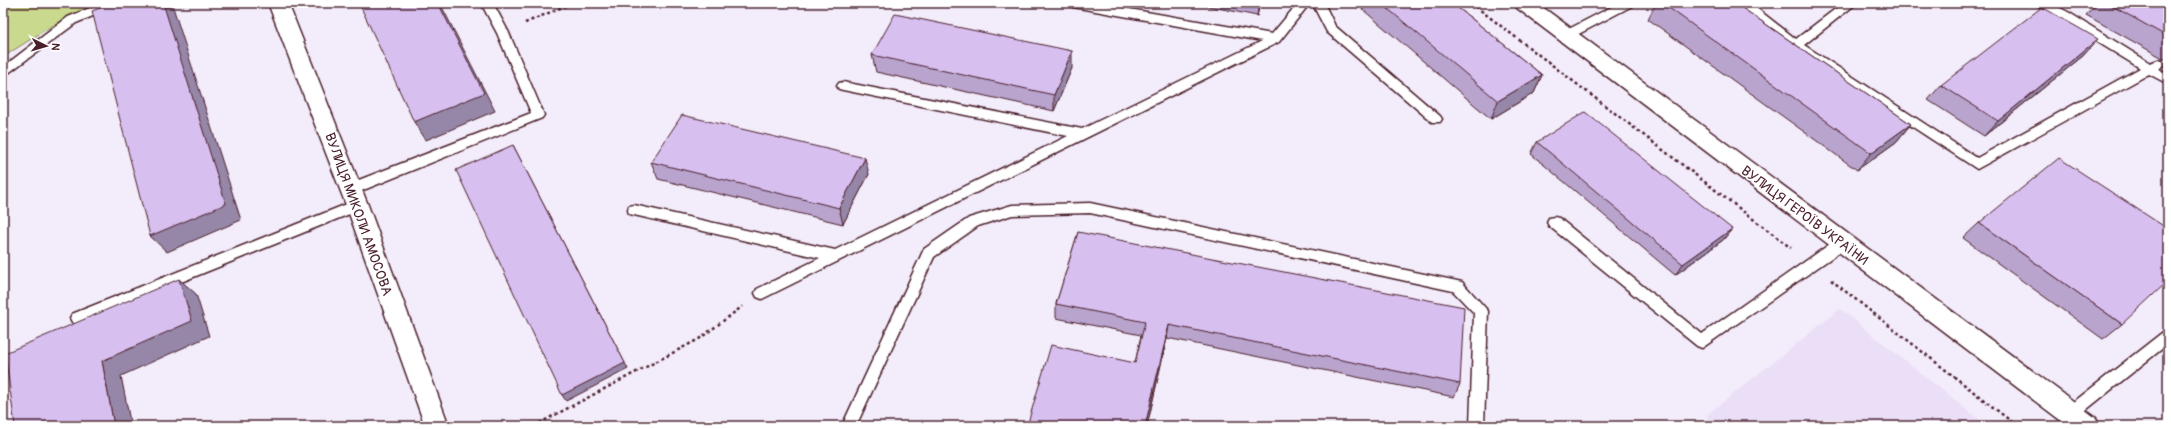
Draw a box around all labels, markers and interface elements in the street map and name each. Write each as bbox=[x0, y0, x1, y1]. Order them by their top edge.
north arrow bbox=[26, 26, 66, 66]
text: N bbox=[49, 43, 62, 52]
street label: ВУЛИЦЯ МИКОЛИ АМОСОВА bbox=[321, 130, 396, 298]
street label: ВУЛИЦЯ ГЕРОЇВ УКРАЇНИ bbox=[1738, 162, 1872, 269]

